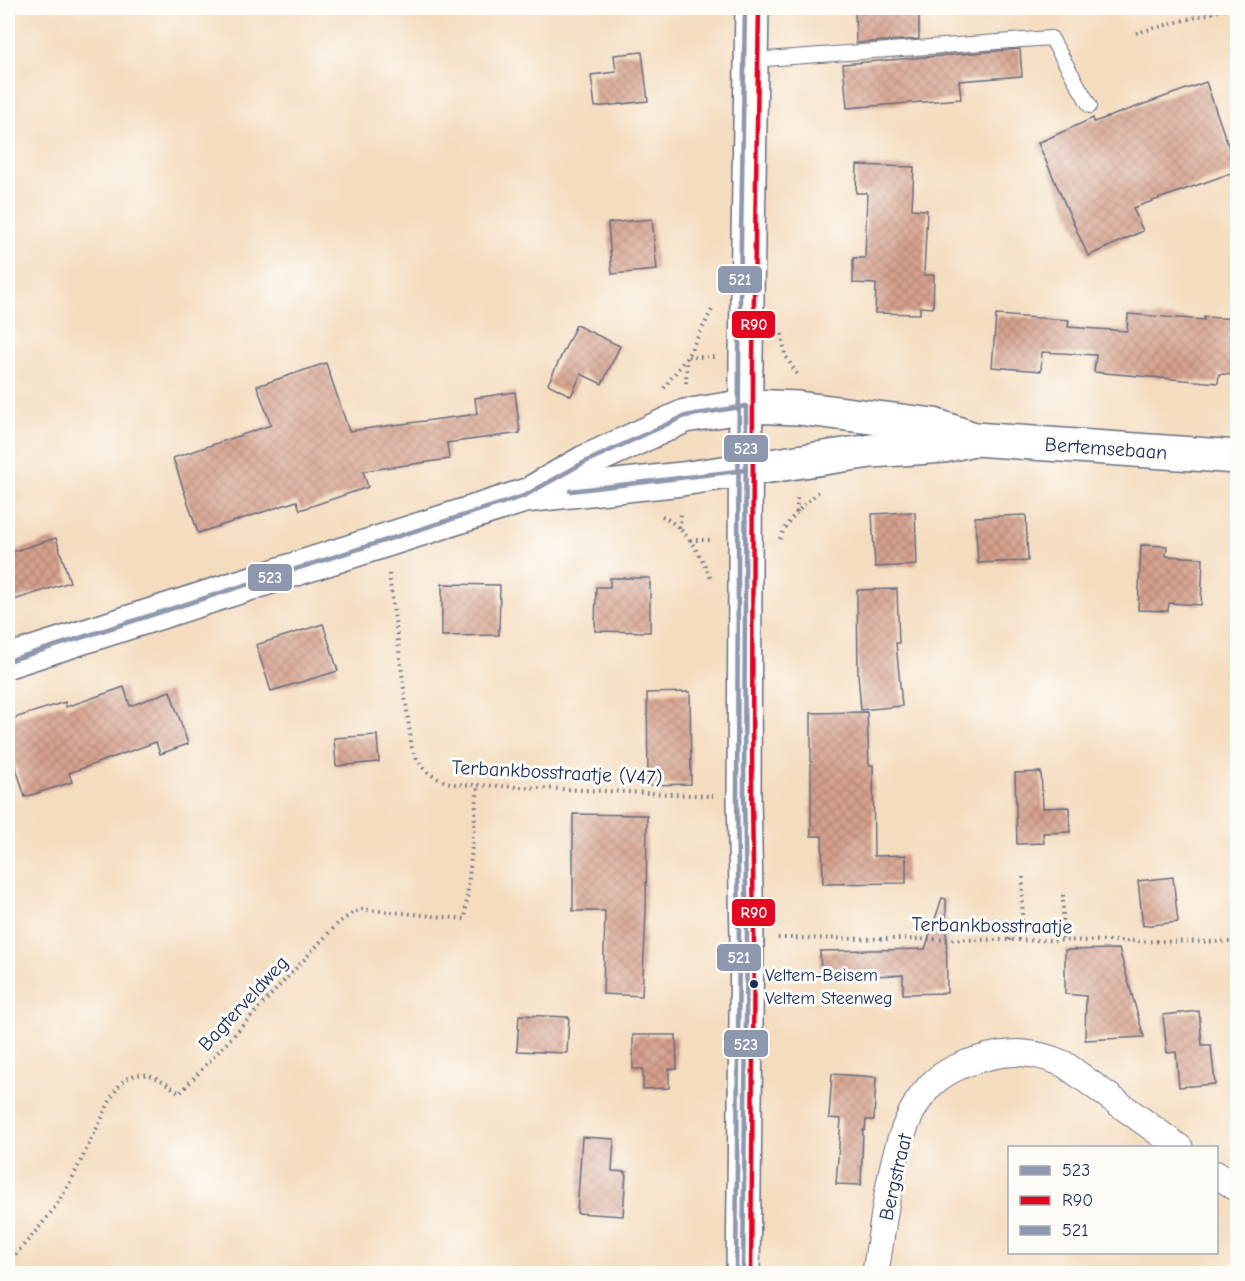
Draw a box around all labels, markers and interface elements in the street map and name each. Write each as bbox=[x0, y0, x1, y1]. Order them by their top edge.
line badge: 521 bbox=[717, 265, 763, 294]
text: 521 bbox=[729, 271, 751, 289]
line badge: R90 bbox=[731, 310, 776, 339]
text: R90 bbox=[741, 316, 767, 334]
street label: Bertemsebaan bbox=[1044, 433, 1168, 464]
line badge: 523 bbox=[723, 434, 769, 463]
text: 523 bbox=[734, 440, 758, 458]
line badge: 523 bbox=[247, 563, 293, 592]
text: 523 bbox=[258, 569, 282, 587]
street label: Terbankbosstraatje (V47) bbox=[451, 755, 663, 790]
line badge: R90 bbox=[731, 898, 776, 927]
text: R90 bbox=[741, 904, 767, 922]
street label: Terbankbosstraatje bbox=[911, 913, 1073, 938]
line badge: 521 bbox=[716, 943, 762, 972]
text: 521 bbox=[728, 949, 750, 967]
street label: Bagterveldweg bbox=[193, 951, 293, 1056]
place label: Veltem-Beisem Veltem Steenweg bbox=[765, 965, 893, 1009]
marker: Veltem-Beisem Veltem Steenweg bbox=[748, 978, 760, 990]
line badge: 523 bbox=[723, 1029, 769, 1058]
text: 523 bbox=[734, 1036, 758, 1054]
street label: Bergstraat bbox=[874, 1130, 917, 1223]
legend bbox=[1008, 1146, 1218, 1254]
text: 523 bbox=[1062, 1160, 1090, 1181]
text: R90 bbox=[1062, 1190, 1093, 1211]
text: 521 bbox=[1062, 1220, 1088, 1241]

